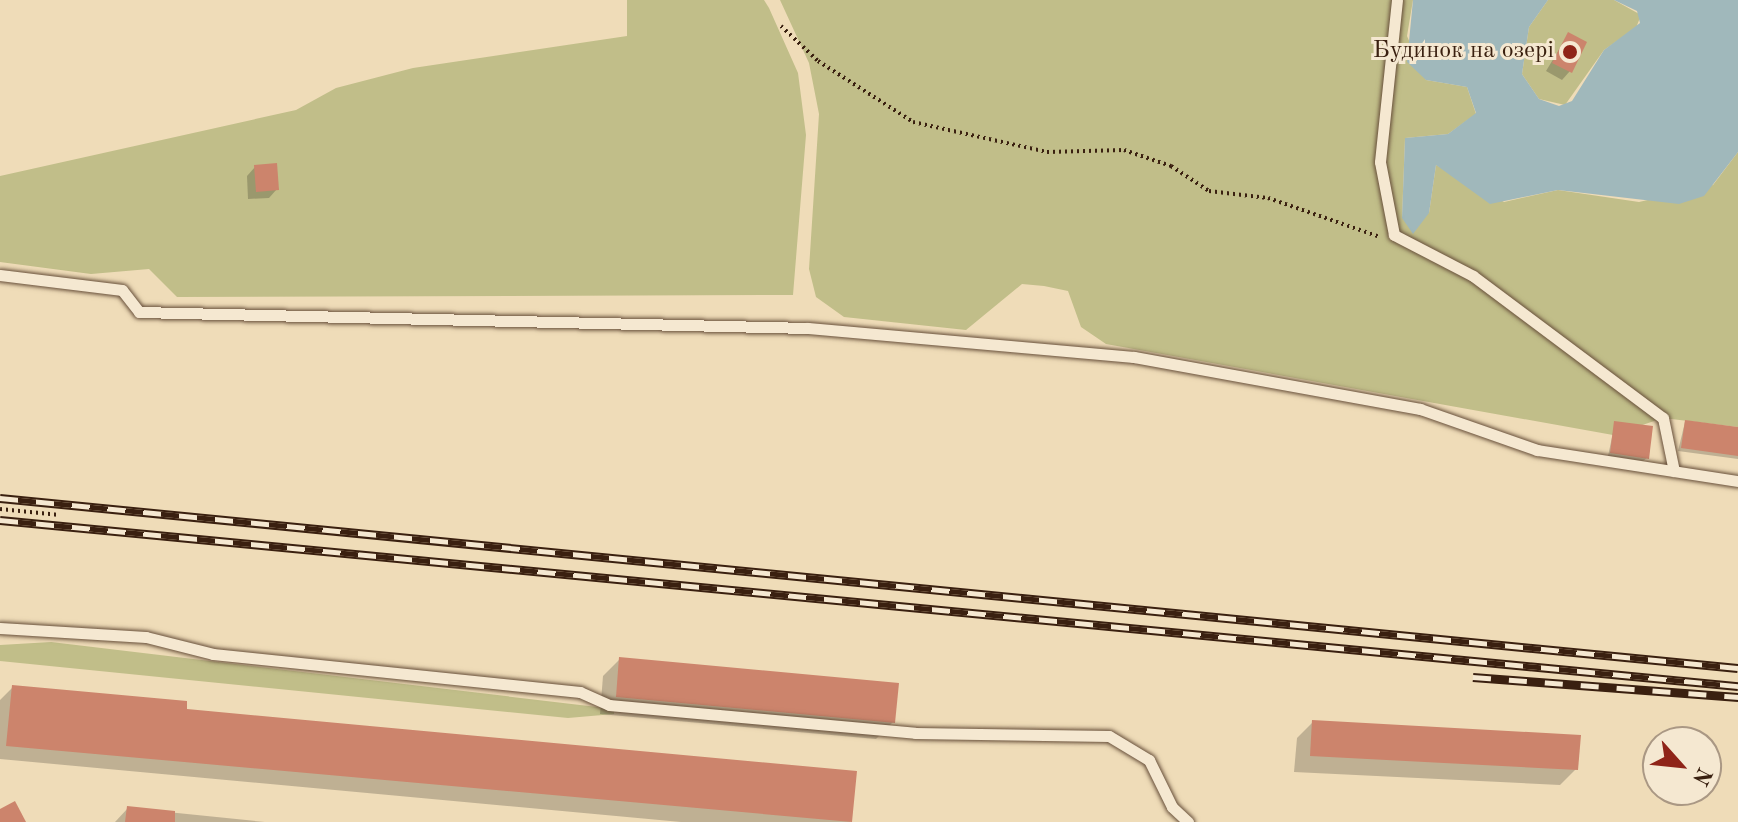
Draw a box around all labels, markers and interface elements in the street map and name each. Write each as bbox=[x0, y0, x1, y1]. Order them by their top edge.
place label: Будинок на озері bbox=[1373, 38, 1554, 66]
marker: Будинок на озері bbox=[1561, 43, 1579, 61]
north arrow bbox=[1642, 726, 1722, 806]
text: N bbox=[1688, 764, 1715, 788]

